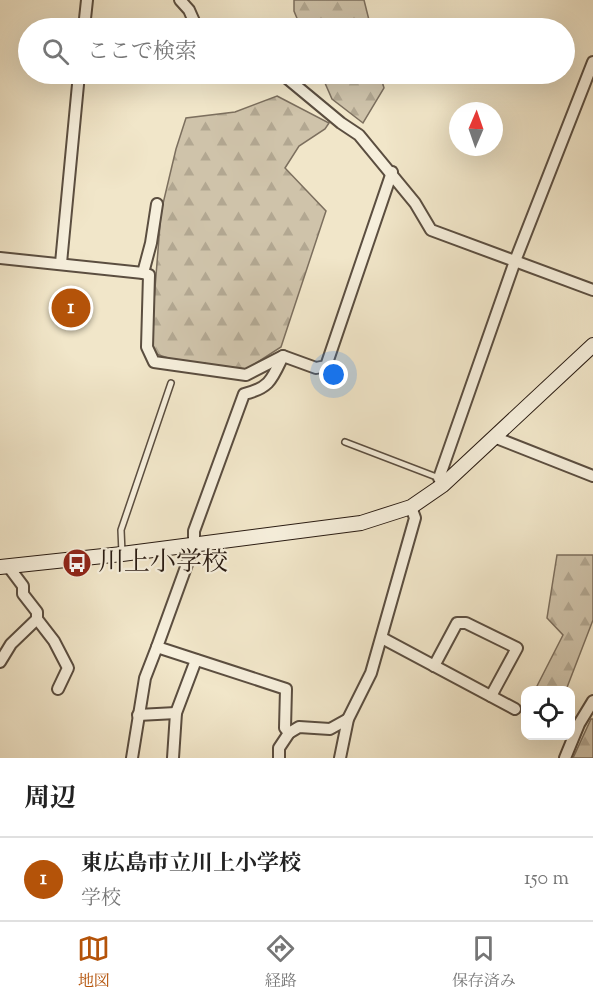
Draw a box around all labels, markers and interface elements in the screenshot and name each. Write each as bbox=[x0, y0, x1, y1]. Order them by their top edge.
search box bbox=[18, 18, 575, 84]
icon: search bbox=[39, 35, 72, 68]
text: ここで検索 bbox=[87, 37, 197, 69]
north arrow bbox=[449, 102, 503, 156]
pin: 1 bbox=[52, 286, 90, 330]
your location bbox=[319, 360, 348, 389]
place label: 川上小学校 bbox=[98, 545, 228, 582]
bus stop icon: 川上小学校 bbox=[61, 547, 93, 579]
map controls bbox=[521, 686, 575, 740]
button: locate bbox=[521, 686, 575, 740]
text: 周辺 bbox=[24, 781, 76, 818]
text: 東広島市立川上小学校 bbox=[81, 849, 301, 881]
text: 1 bbox=[40, 865, 47, 894]
text: 150 m bbox=[524, 865, 569, 894]
text: 学校 bbox=[81, 885, 121, 914]
tab: 地図 bbox=[77, 932, 110, 994]
tab: 経路 bbox=[264, 932, 297, 994]
tab: 保存済み bbox=[452, 932, 516, 994]

